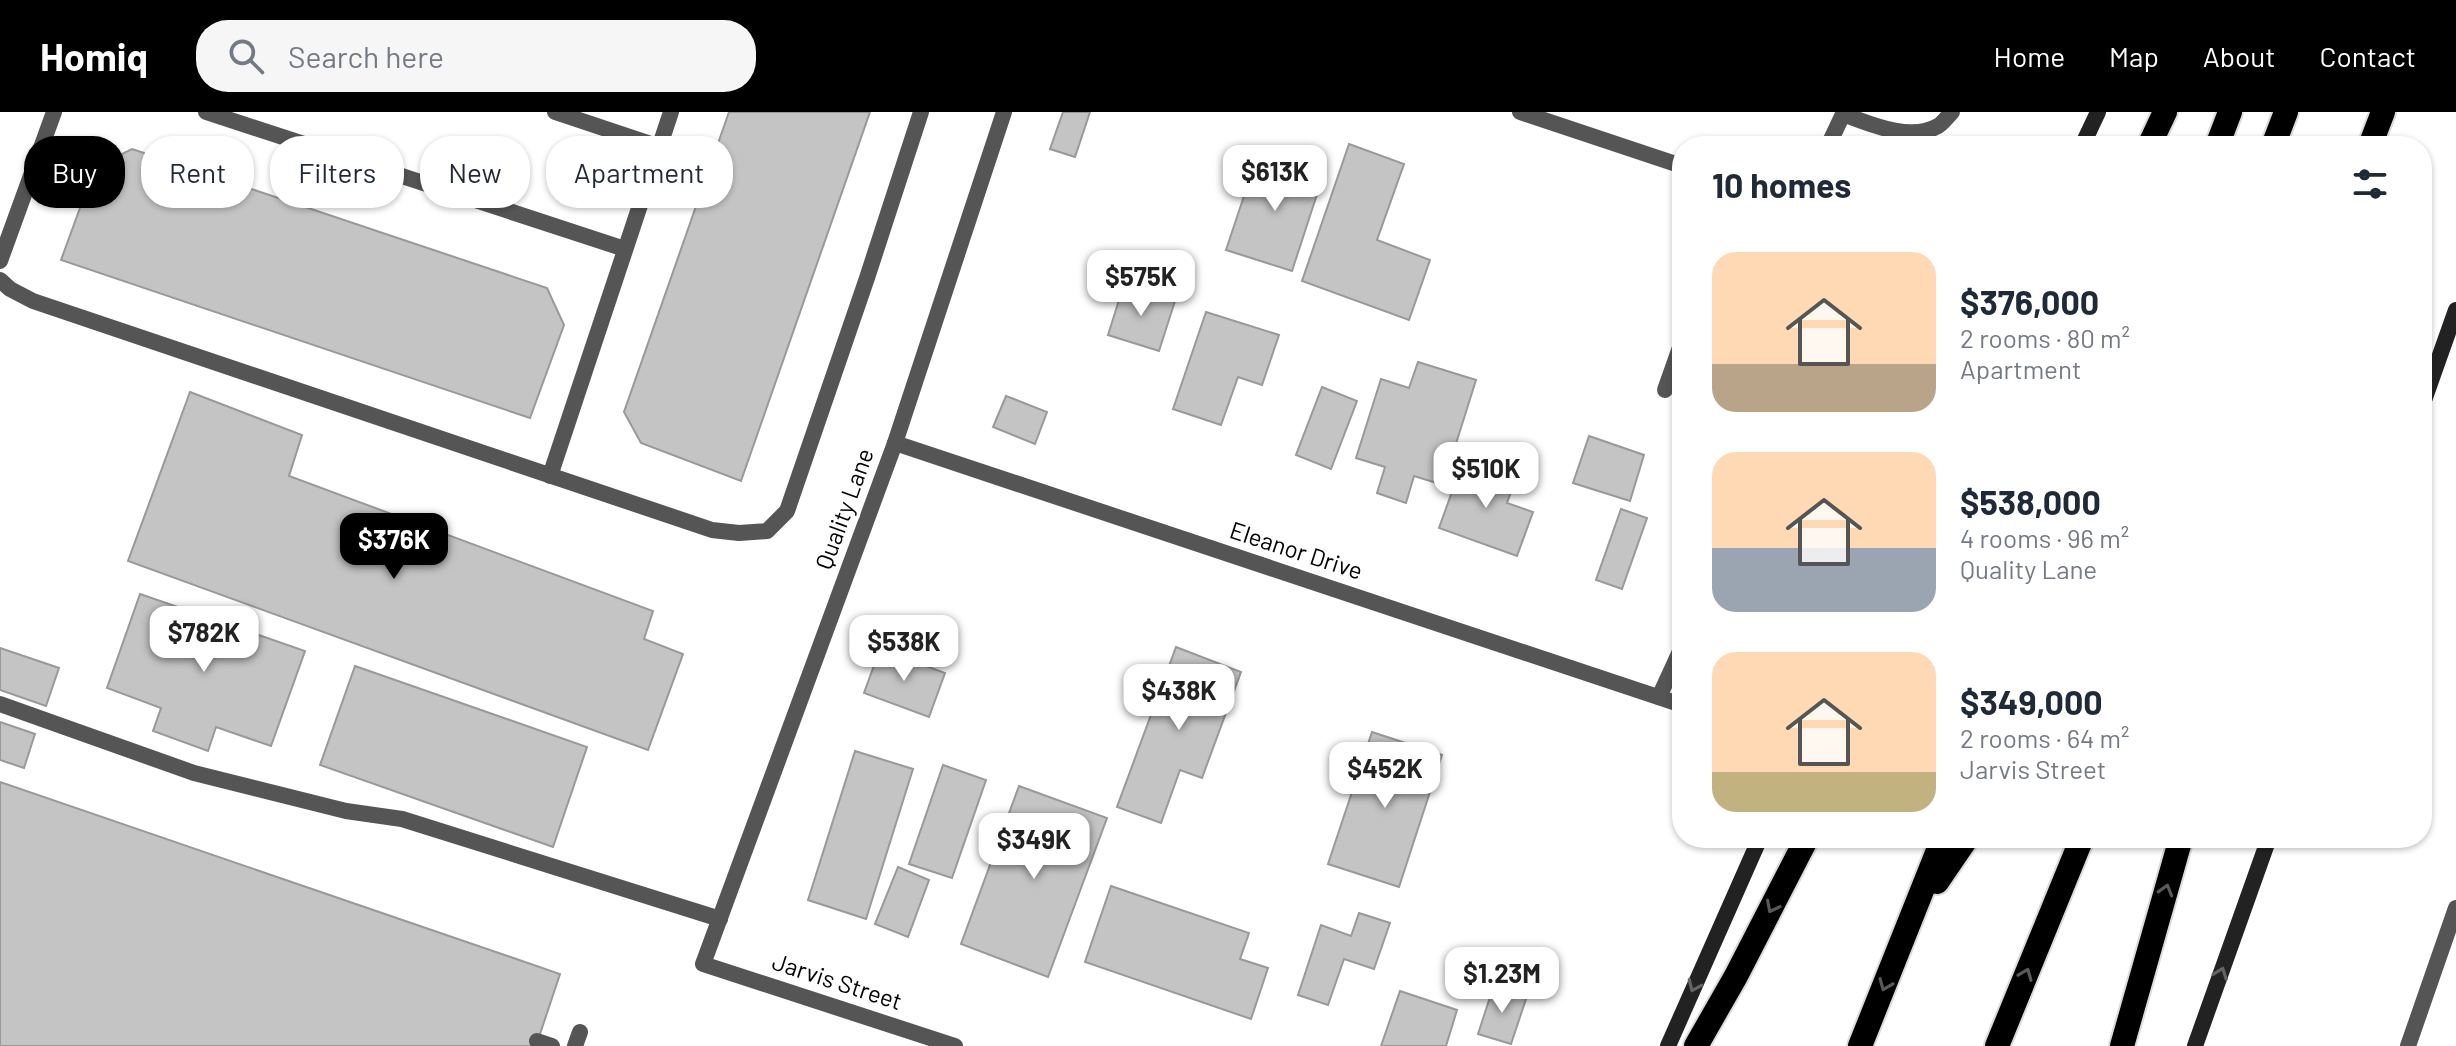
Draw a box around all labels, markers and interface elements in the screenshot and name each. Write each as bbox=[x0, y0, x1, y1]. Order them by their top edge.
search box bbox=[196, 20, 756, 92]
text: Homiq bbox=[40, 33, 148, 79]
icon: search bbox=[224, 34, 268, 78]
text: Search here bbox=[288, 38, 444, 74]
text: Home bbox=[1994, 39, 2065, 73]
text: Map bbox=[2109, 39, 2159, 73]
text: About bbox=[2203, 39, 2275, 73]
text: Contact bbox=[2319, 39, 2416, 73]
chip: Buy bbox=[24, 136, 125, 208]
chip: Rent bbox=[141, 136, 254, 208]
chip: Filters bbox=[270, 136, 404, 208]
chip: New bbox=[420, 136, 530, 208]
chip: Apartment bbox=[546, 136, 733, 208]
pin: $613K bbox=[1219, 145, 1331, 213]
text: $613K bbox=[1241, 155, 1309, 186]
icon: filters bbox=[2348, 162, 2392, 206]
text: 10 homes bbox=[1712, 164, 1851, 205]
pin: $575K bbox=[1085, 250, 1197, 318]
text: $575K bbox=[1105, 260, 1177, 291]
text: $376,000 bbox=[1960, 281, 2099, 322]
icon: home bbox=[1776, 284, 1872, 380]
text: 2 rooms · 80 m² bbox=[1960, 322, 2130, 353]
text: Apartment bbox=[1960, 353, 2081, 384]
pin: $510K bbox=[1430, 442, 1542, 510]
street label: Quality Lane bbox=[808, 444, 879, 573]
text: $510K bbox=[1452, 452, 1520, 483]
text: $538,000 bbox=[1960, 481, 2101, 522]
icon: home bbox=[1776, 484, 1872, 580]
pin: $376K bbox=[338, 513, 450, 581]
street label: Eleanor Drive bbox=[1226, 514, 1366, 585]
text: 4 rooms · 96 m² bbox=[1960, 522, 2129, 553]
text: $376K bbox=[358, 523, 430, 554]
text: Quality Lane bbox=[1960, 553, 2097, 584]
pin: $782K bbox=[148, 606, 260, 674]
pin: $538K bbox=[848, 615, 960, 683]
text: $782K bbox=[168, 616, 240, 647]
text: $538K bbox=[867, 625, 941, 656]
pin: $438K bbox=[1123, 664, 1235, 732]
text: $438K bbox=[1142, 674, 1216, 705]
text: $349,000 bbox=[1960, 681, 2103, 722]
icon: home bbox=[1776, 684, 1872, 780]
text: 2 rooms · 64 m² bbox=[1960, 722, 2130, 753]
pin: $452K bbox=[1329, 742, 1441, 810]
text: $452K bbox=[1347, 752, 1423, 783]
text: Jarvis Street bbox=[1960, 753, 2106, 784]
pin: $349K bbox=[978, 813, 1090, 881]
text: $349K bbox=[997, 823, 1071, 854]
one-way arrow bbox=[2157, 884, 2174, 898]
one-way arrow bbox=[1766, 899, 1781, 914]
street label: Jarvis Street bbox=[769, 946, 906, 1015]
pin: $1.23M bbox=[1437, 947, 1567, 1015]
text: $1.23M bbox=[1463, 957, 1541, 988]
one-way arrow bbox=[2211, 966, 2227, 980]
one-way arrow bbox=[2016, 968, 2033, 982]
one-way arrow bbox=[1878, 977, 1895, 991]
one-way arrow bbox=[1688, 978, 1704, 992]

